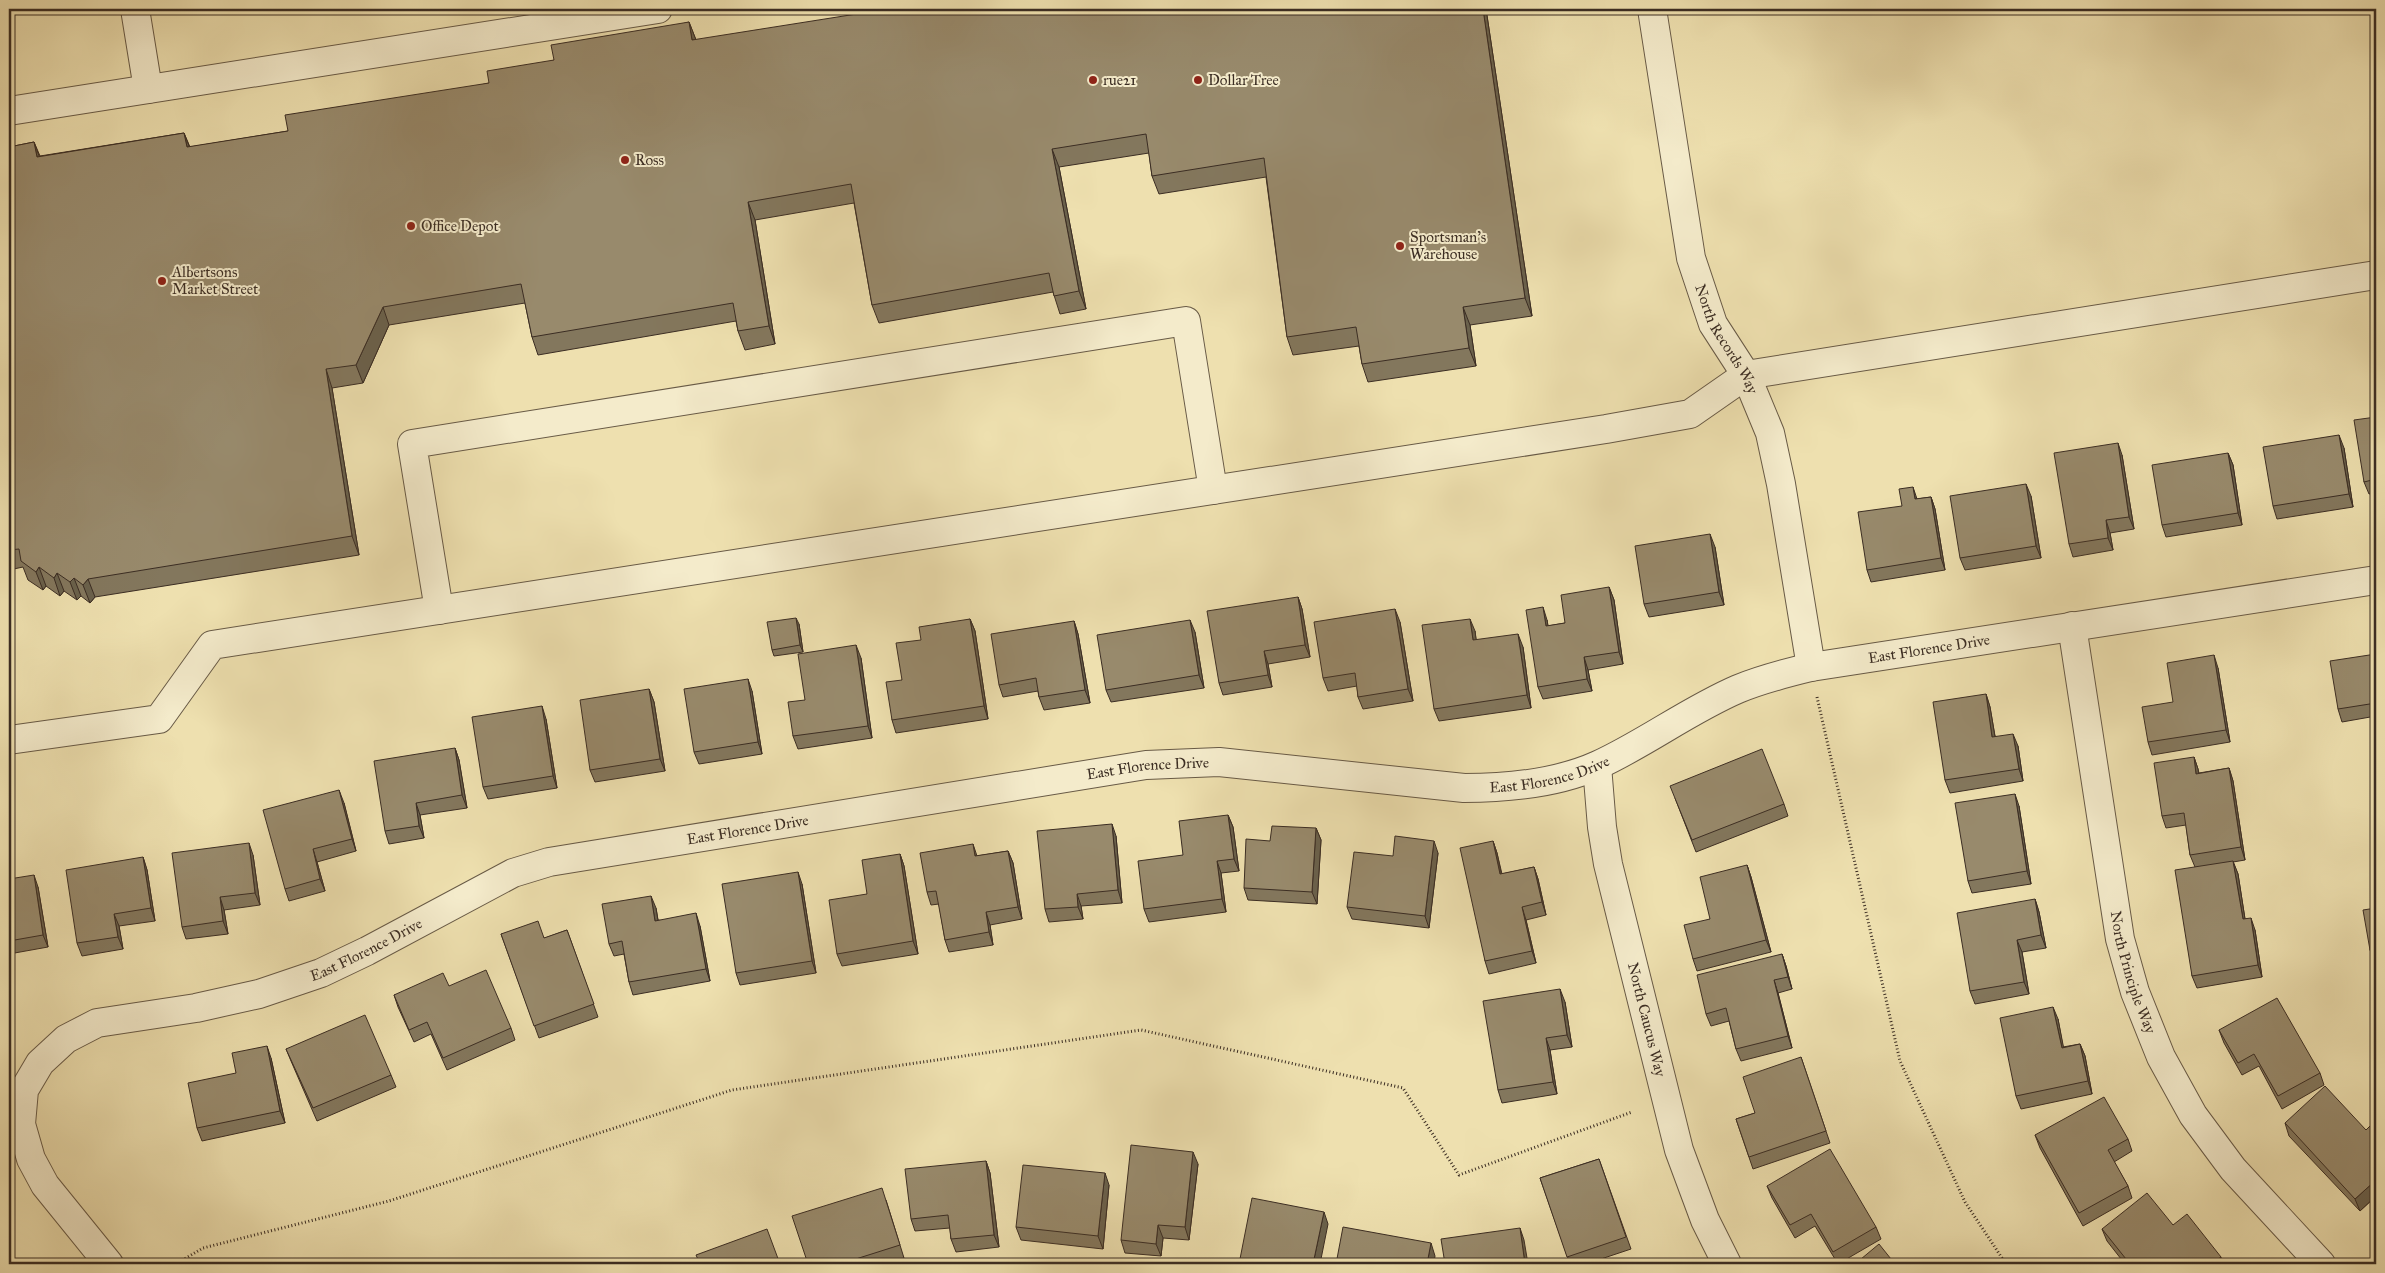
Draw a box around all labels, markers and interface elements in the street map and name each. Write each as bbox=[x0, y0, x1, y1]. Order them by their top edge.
place label: rue21 bbox=[1103, 71, 1136, 89]
place label: Dollar Tree bbox=[1208, 71, 1279, 89]
marker: rue21 bbox=[1087, 74, 1099, 86]
marker: Dollar Tree bbox=[1192, 74, 1204, 86]
place label: Ross bbox=[635, 151, 664, 169]
marker: Ross bbox=[619, 154, 631, 166]
place label: Office Depot bbox=[421, 217, 499, 235]
marker: Office Depot bbox=[405, 220, 417, 232]
place label: Sportsman's Warehouse bbox=[1410, 228, 1486, 263]
marker: Sportsman's Warehouse bbox=[1394, 240, 1406, 252]
place label: Albertsons Market Street bbox=[171, 263, 259, 298]
marker: Albertsons Market Street bbox=[156, 275, 168, 287]
street label: North Records Way bbox=[1691, 282, 1762, 397]
street label: East Florence Drive bbox=[1867, 631, 1991, 667]
street label: East Florence Drive bbox=[1489, 752, 1612, 797]
street label: East Florence Drive bbox=[1085, 753, 1209, 784]
street label: East Florence Drive bbox=[686, 811, 810, 848]
street label: North Principle Way bbox=[2107, 910, 2160, 1037]
street label: East Florence Drive bbox=[308, 914, 425, 985]
street label: North Caucus Way bbox=[1624, 961, 1670, 1079]

